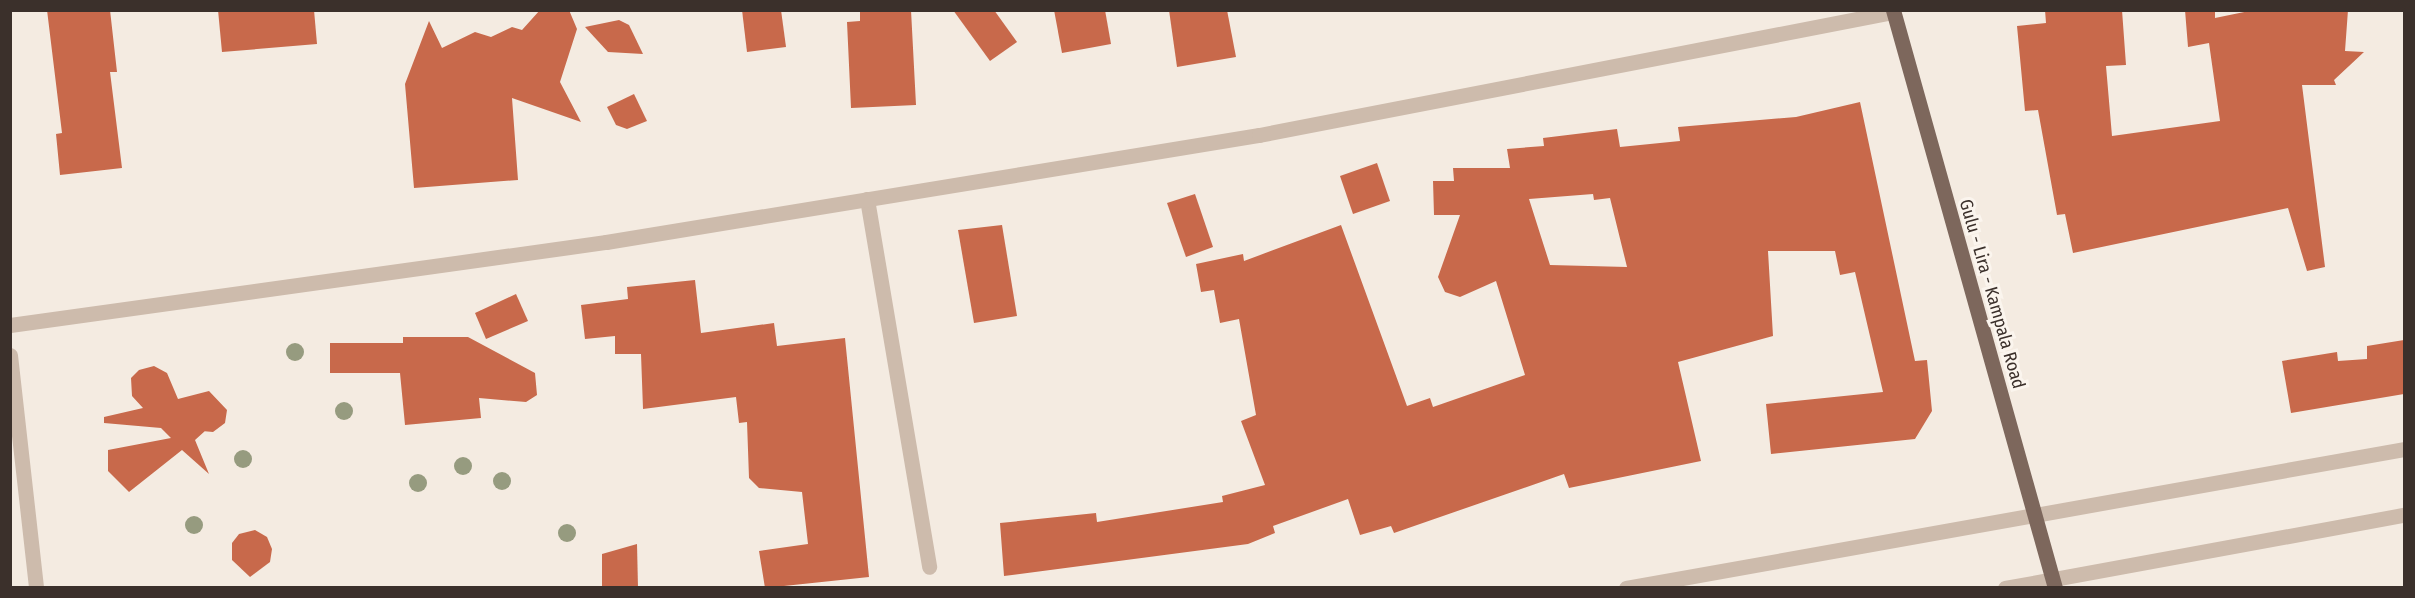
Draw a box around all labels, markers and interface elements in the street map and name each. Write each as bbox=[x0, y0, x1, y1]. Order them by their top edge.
street label: Gulu - Lira - Kampala Road bbox=[1955, 197, 2029, 391]

